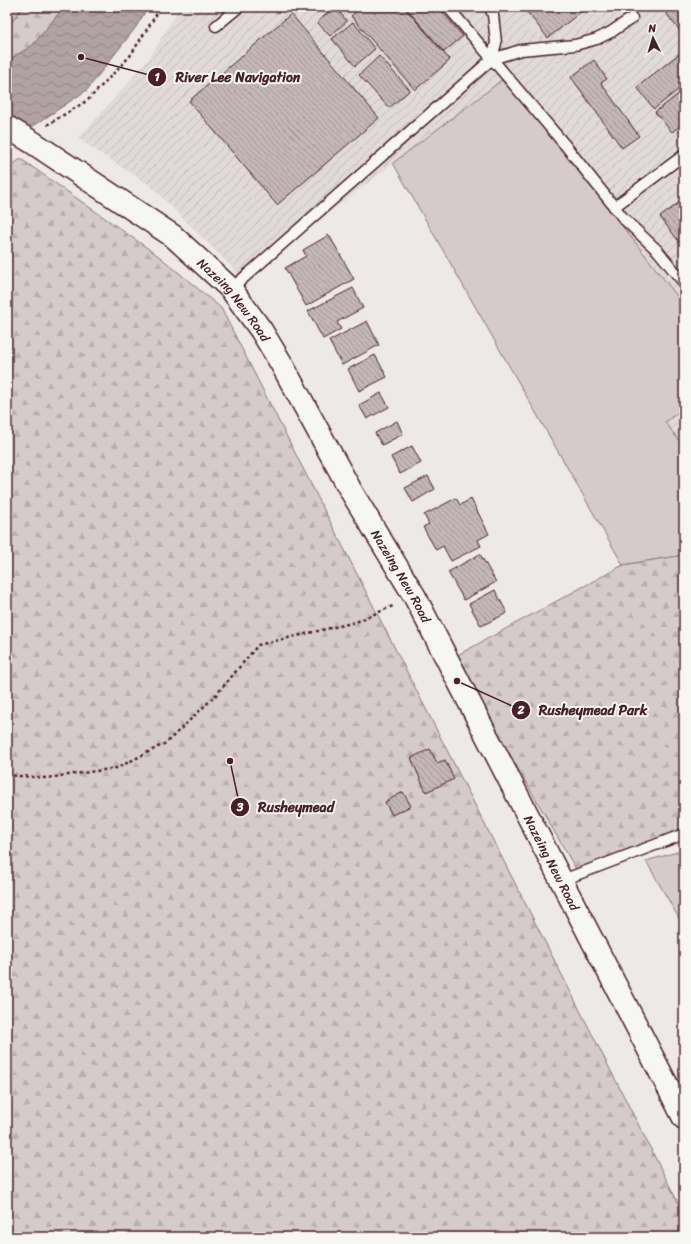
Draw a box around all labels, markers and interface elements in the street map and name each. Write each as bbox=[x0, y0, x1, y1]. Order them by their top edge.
north arrow bbox=[633, 18, 673, 58]
text: N bbox=[647, 19, 657, 38]
callout: River Lee Navigation bbox=[147, 64, 308, 90]
text: River Lee Navigation bbox=[175, 65, 301, 90]
text: 1 bbox=[154, 66, 160, 88]
street label: Nazeing New Road bbox=[192, 252, 277, 347]
street label: Nazeing New Road bbox=[365, 525, 438, 628]
callout: Rusheymead Park bbox=[511, 697, 655, 723]
text: Rusheymead Park bbox=[538, 698, 648, 723]
text: 2 bbox=[517, 699, 525, 721]
callout: Rusheymead bbox=[230, 794, 342, 820]
text: Rusheymead bbox=[257, 795, 336, 820]
text: 3 bbox=[236, 796, 244, 818]
street label: Nazeing New Road bbox=[517, 811, 586, 916]

